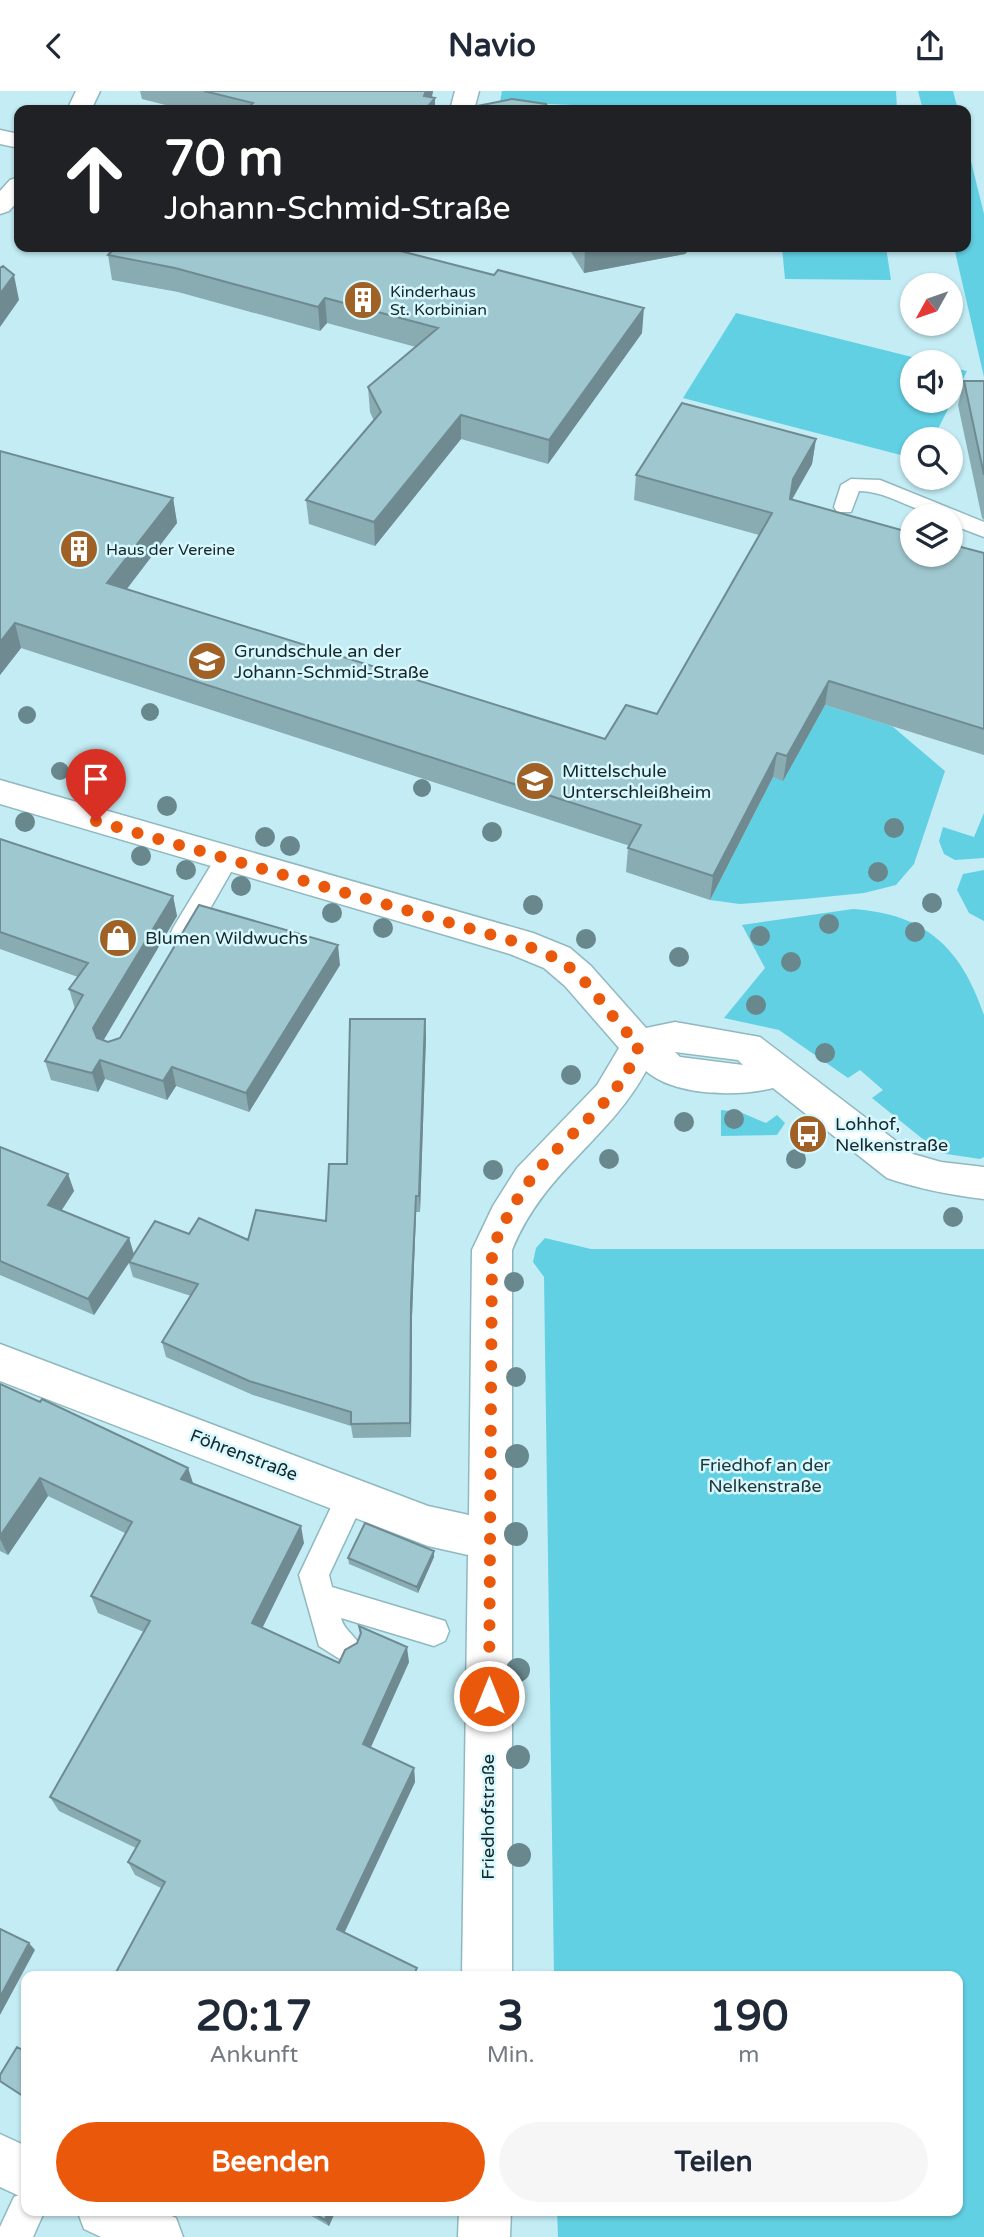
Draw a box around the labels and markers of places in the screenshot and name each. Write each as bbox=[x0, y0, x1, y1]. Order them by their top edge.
building icon: Kinderhaus St. Korbinian bbox=[342, 279, 384, 321]
place label: Kinderhaus St. Korbinian bbox=[390, 282, 487, 320]
building icon: Haus der Vereine bbox=[58, 528, 100, 570]
place label: Haus der Vereine bbox=[106, 540, 235, 560]
school or university icon: Grundschule an der Johann-Schmid-Straße bbox=[186, 640, 228, 682]
place label: Grundschule an der Johann-Schmid-Straße bbox=[234, 640, 429, 683]
pin bbox=[66, 749, 126, 821]
school or university icon: Mittelschule Unterschleißheim bbox=[514, 760, 556, 802]
place label: Mittelschule Unterschleißheim bbox=[562, 760, 711, 803]
shop icon: Blumen Wildwuchs bbox=[97, 917, 139, 959]
place label: Blumen Wildwuchs bbox=[145, 927, 308, 949]
bus stop icon: Lohhof, Nelkenstraße bbox=[787, 1113, 829, 1155]
place label: Lohhof, Nelkenstraße bbox=[835, 1113, 948, 1156]

